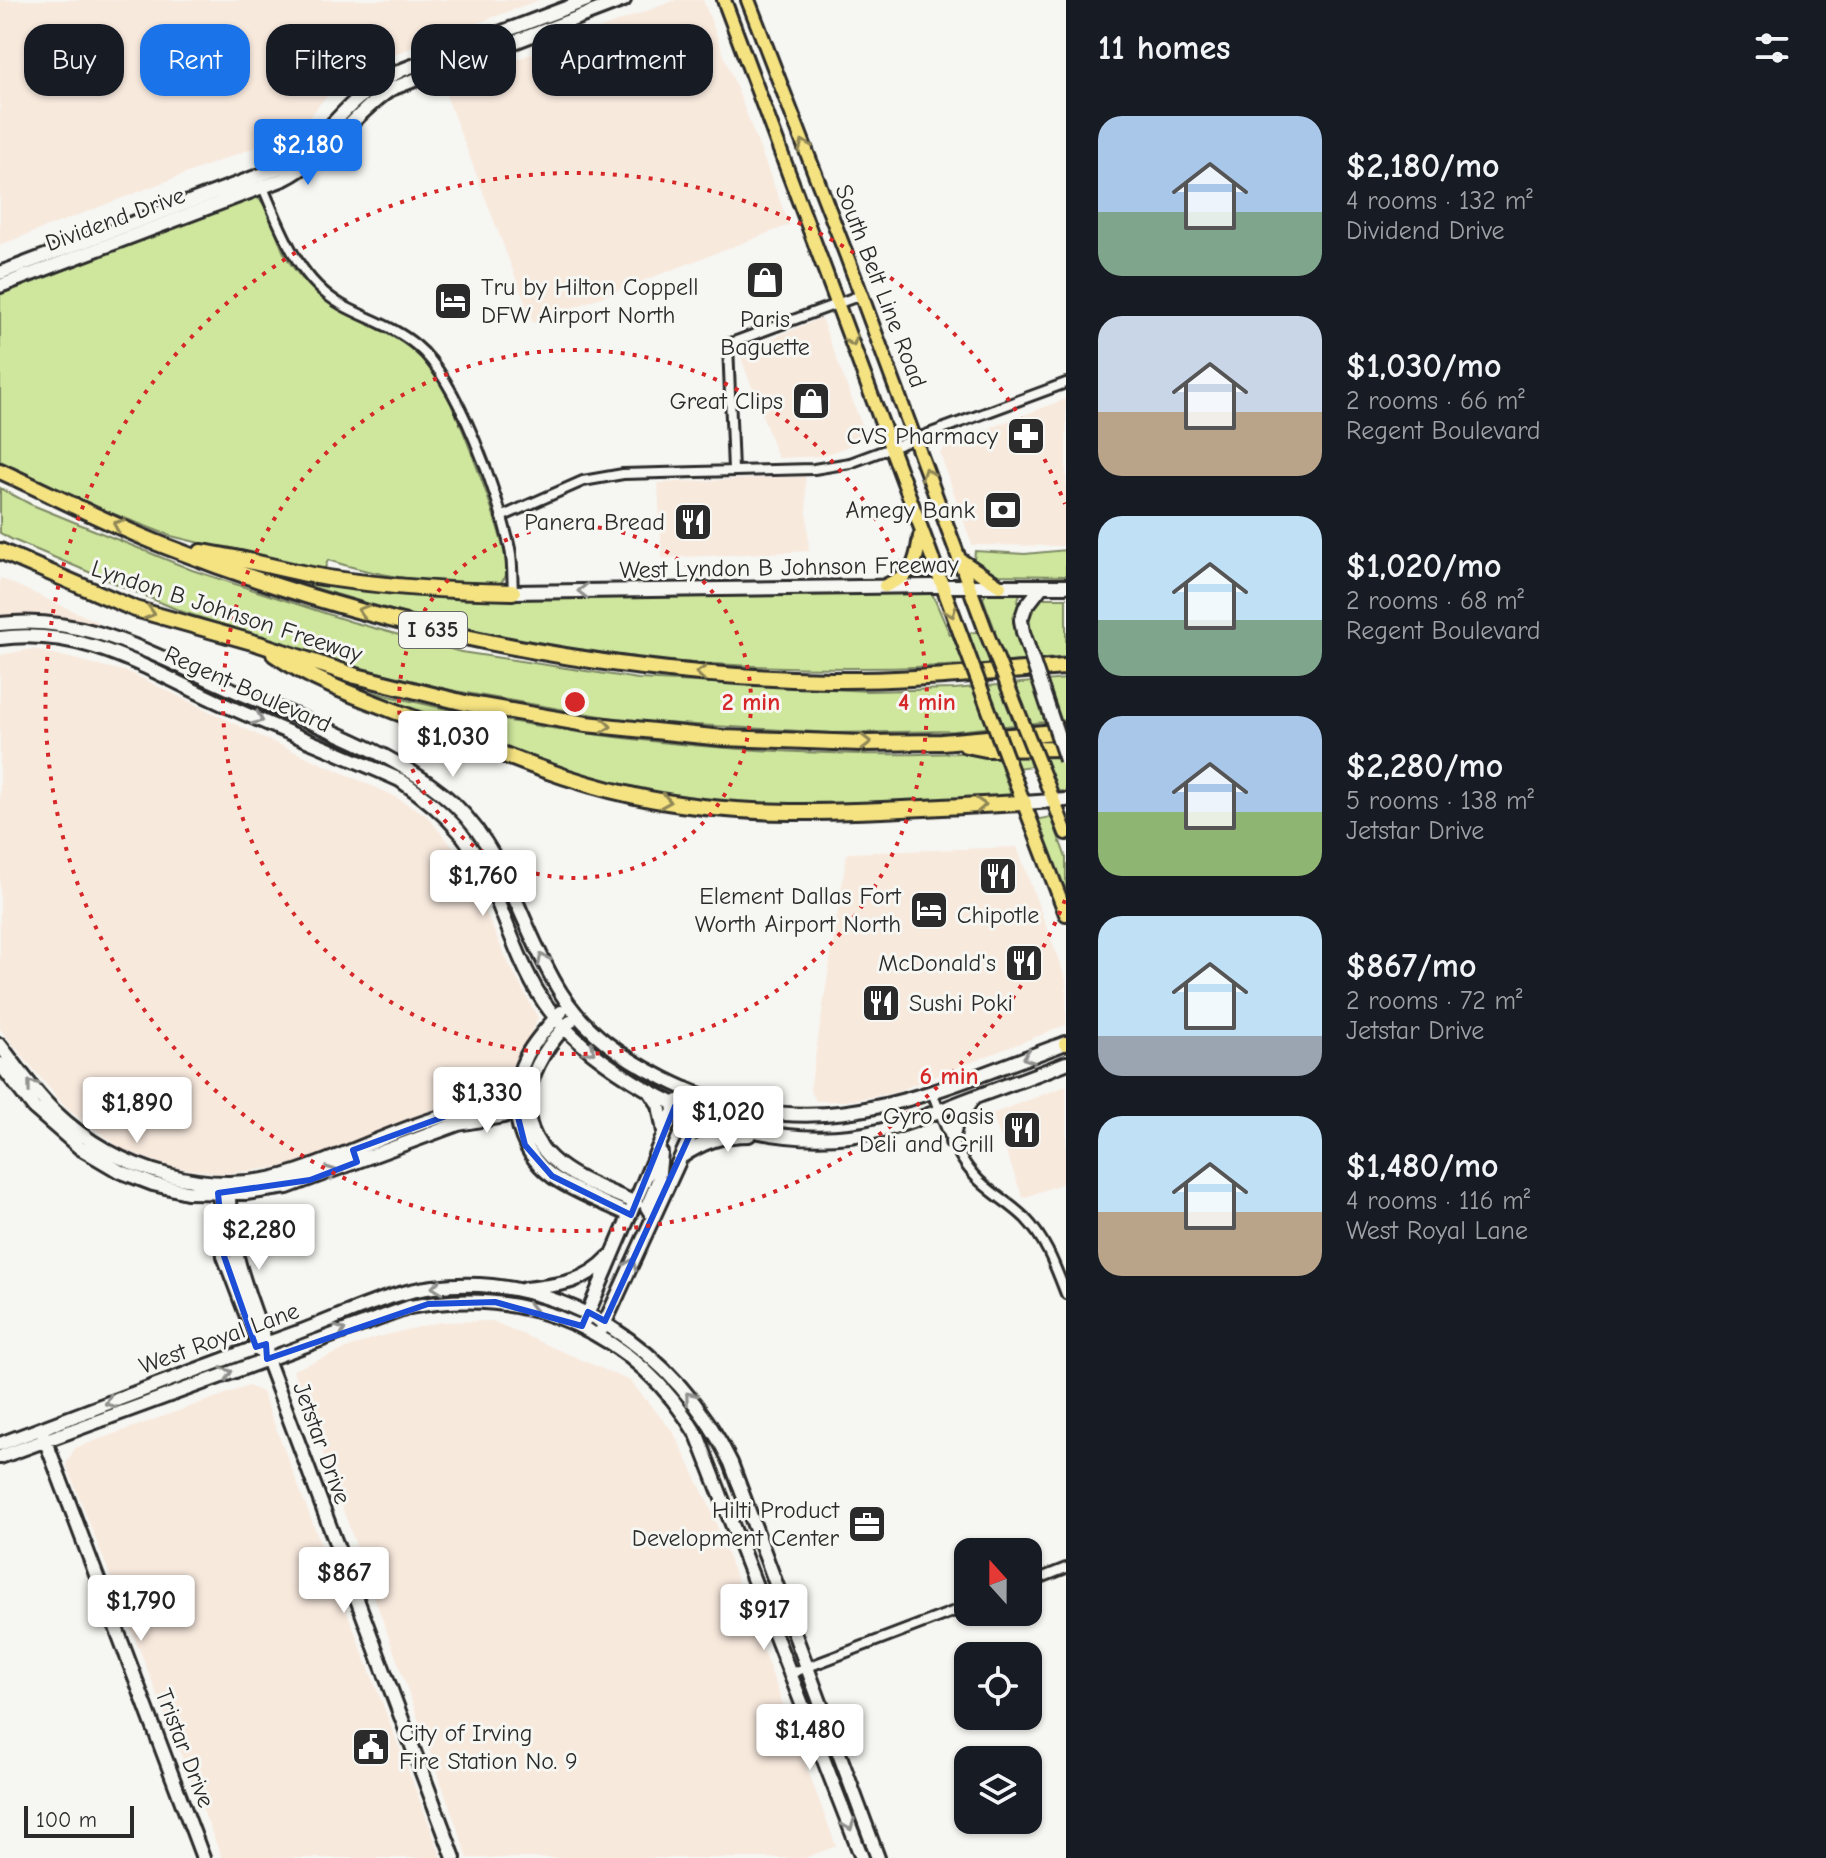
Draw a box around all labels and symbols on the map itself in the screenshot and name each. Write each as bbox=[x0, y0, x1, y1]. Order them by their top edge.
pin: $2,180 bbox=[243, 119, 373, 187]
one-way arrow bbox=[797, 139, 814, 153]
street label: South Belt Line Road bbox=[829, 180, 933, 392]
street label: Dividend Drive bbox=[41, 181, 189, 257]
shop icon: Paris Baguette bbox=[744, 259, 786, 301]
place label: Tru by Hilton Coppell DFW Airport North bbox=[481, 273, 698, 329]
hotel icon: Tru by Hilton Coppell DFW Airport North bbox=[432, 280, 474, 322]
place label: Paris Baguette bbox=[720, 305, 810, 361]
one-way arrow bbox=[842, 333, 859, 347]
shop icon: Great Clips bbox=[790, 380, 832, 422]
place label: Great Clips bbox=[669, 387, 783, 415]
pharmacy icon: CVS Pharmacy bbox=[1005, 415, 1047, 457]
place label: CVS Pharmacy bbox=[846, 422, 998, 450]
one-way arrow bbox=[921, 467, 937, 481]
bank icon: Amegy Bank bbox=[982, 489, 1024, 531]
place label: Amegy Bank bbox=[846, 496, 975, 524]
restaurant icon: Panera Bread bbox=[672, 501, 714, 543]
place label: Panera Bread bbox=[524, 508, 665, 536]
one-way arrow bbox=[111, 519, 126, 535]
street label: West Lyndon B Johnson Freeway bbox=[619, 550, 959, 584]
street label: Lyndon B Johnson Freeway bbox=[88, 554, 366, 668]
one-way arrow bbox=[576, 582, 589, 600]
one-way arrow bbox=[142, 604, 156, 620]
one-way arrow bbox=[356, 604, 370, 620]
one-way arrow bbox=[941, 604, 958, 618]
road number: I 635 bbox=[399, 612, 467, 648]
street label: Regent Boulevard bbox=[160, 640, 336, 738]
one-way arrow bbox=[694, 664, 707, 681]
centre of rings bbox=[561, 688, 589, 716]
text: 2 min bbox=[722, 688, 780, 716]
text: 4 min bbox=[898, 688, 956, 716]
one-way arrow bbox=[249, 710, 264, 726]
pin: $1,030 bbox=[388, 711, 518, 779]
one-way arrow bbox=[600, 718, 613, 735]
one-way arrow bbox=[860, 733, 873, 751]
one-way arrow bbox=[659, 792, 673, 809]
one-way arrow bbox=[975, 797, 988, 814]
pin: $1,760 bbox=[418, 850, 548, 918]
restaurant icon: Chipotle bbox=[977, 855, 1019, 897]
place label: Element Dallas Fort Worth Airport North bbox=[695, 882, 902, 938]
hotel icon: Element Dallas Fort Worth Airport North bbox=[908, 889, 950, 931]
place label: Chipotle bbox=[957, 901, 1039, 929]
restaurant icon: McDonald's bbox=[1003, 942, 1045, 984]
place label: McDonald's bbox=[878, 949, 996, 977]
one-way arrow bbox=[537, 952, 553, 967]
restaurant icon: Sushi Poki bbox=[860, 982, 902, 1024]
place label: Sushi Poki bbox=[909, 989, 1013, 1017]
one-way arrow bbox=[581, 1041, 596, 1055]
one-way arrow bbox=[1022, 1047, 1036, 1064]
text: 6 min bbox=[919, 1062, 979, 1090]
pin: $1,330 bbox=[422, 1067, 552, 1135]
pin: $1,890 bbox=[72, 1077, 202, 1145]
one-way arrow bbox=[27, 1079, 41, 1094]
pin: $1,020 bbox=[663, 1086, 793, 1154]
place label: Gyro Oasis Deli and Grill bbox=[859, 1102, 994, 1158]
restaurant icon: Gyro Oasis Deli and Grill bbox=[1001, 1109, 1043, 1151]
one-way arrow bbox=[324, 1165, 338, 1182]
pin: $2,280 bbox=[194, 1204, 324, 1272]
one-way arrow bbox=[621, 1258, 637, 1272]
one-way arrow bbox=[431, 1279, 444, 1296]
street label: West Royal Lane bbox=[135, 1296, 303, 1380]
one-way arrow bbox=[523, 1301, 537, 1318]
one-way arrow bbox=[332, 1325, 346, 1341]
one-way arrow bbox=[219, 1366, 233, 1383]
street label: Jetstar Drive bbox=[287, 1378, 357, 1508]
one-way arrow bbox=[104, 1392, 118, 1408]
one-way arrow bbox=[685, 1392, 700, 1407]
place label: Hilti Product Development Center bbox=[632, 1496, 840, 1552]
office icon: Hilti Product Development Center bbox=[846, 1503, 888, 1545]
north arrow bbox=[954, 1538, 1042, 1626]
pin: $867 bbox=[297, 1547, 391, 1615]
pin: $1,790 bbox=[76, 1575, 206, 1643]
pin: $917 bbox=[717, 1584, 811, 1652]
street label: Tristar Drive bbox=[149, 1685, 221, 1811]
pin: $1,480 bbox=[745, 1704, 875, 1772]
place label: City of Irving Fire Station No. 9 bbox=[399, 1719, 578, 1775]
public building icon: City of Irving Fire Station No. 9 bbox=[350, 1726, 392, 1768]
scale bar bbox=[24, 1802, 134, 1838]
one-way arrow bbox=[839, 1817, 856, 1831]

